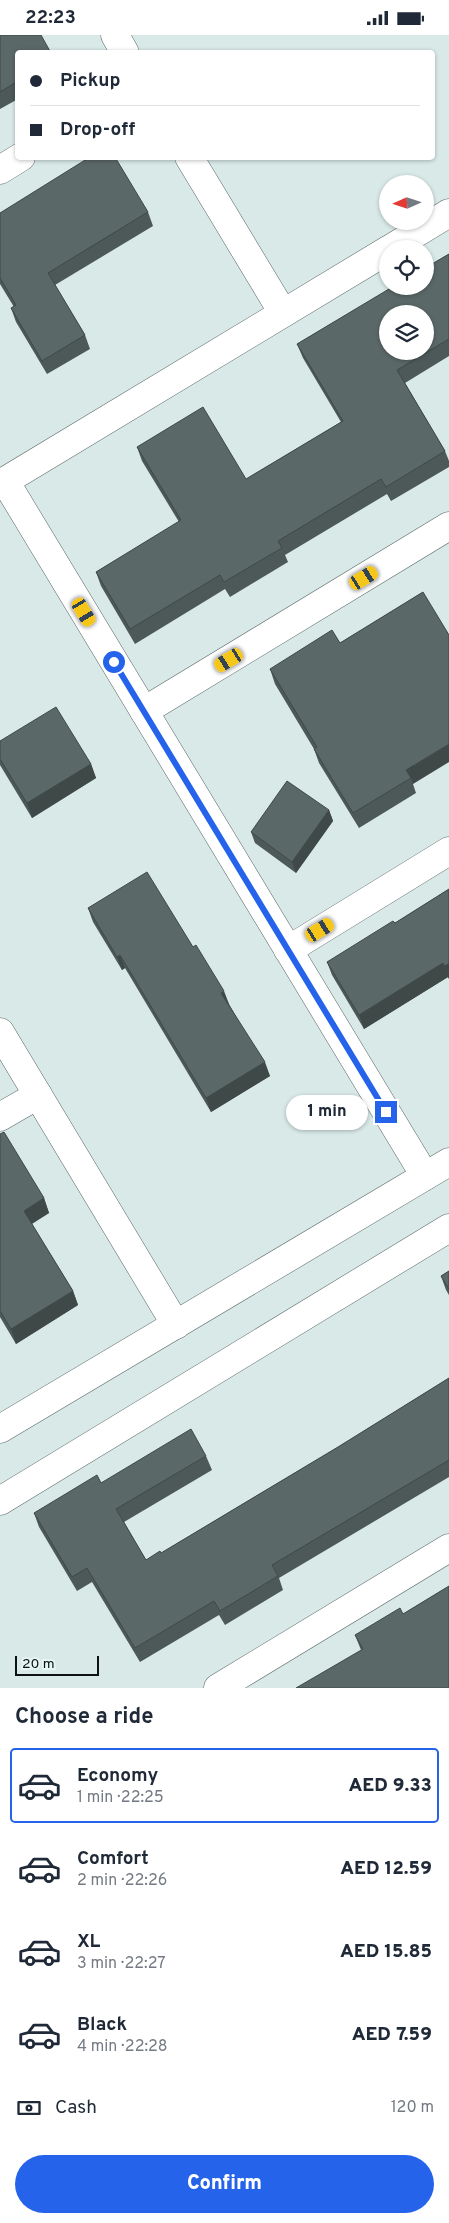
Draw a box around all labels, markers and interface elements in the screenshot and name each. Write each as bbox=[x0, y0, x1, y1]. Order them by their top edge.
text: 22:23 bbox=[25, 6, 76, 30]
text: Pickup bbox=[60, 69, 120, 93]
text: Drop-off bbox=[60, 118, 135, 142]
north arrow bbox=[379, 175, 434, 230]
map controls bbox=[379, 175, 434, 360]
button: locate bbox=[379, 240, 434, 295]
button: layers bbox=[379, 305, 434, 360]
car bbox=[347, 564, 380, 592]
car bbox=[69, 595, 98, 629]
car bbox=[212, 646, 245, 674]
route start bbox=[103, 651, 125, 673]
car bbox=[303, 916, 336, 944]
callout: 1 min bbox=[286, 1095, 368, 1129]
route end bbox=[375, 1101, 397, 1123]
text: 1 min bbox=[307, 1102, 347, 1122]
scale bar bbox=[15, 1653, 99, 1676]
text: 20 m bbox=[22, 1656, 55, 1673]
text: Choose a ride bbox=[15, 1704, 153, 1731]
icon: car bbox=[17, 1763, 62, 1808]
text: Economy bbox=[77, 1764, 158, 1788]
text: AED 9.33 bbox=[349, 1774, 432, 1798]
text: 1 min · 22:25 bbox=[77, 1788, 164, 1808]
icon: car bbox=[17, 1846, 62, 1891]
text: Comfort bbox=[77, 1847, 149, 1871]
text: AED 12.59 bbox=[340, 1857, 432, 1881]
text: 2 min · 22:26 bbox=[77, 1871, 167, 1891]
icon: car bbox=[17, 1929, 62, 1974]
text: XL bbox=[77, 1930, 100, 1954]
text: AED 15.85 bbox=[340, 1940, 432, 1964]
text: 3 min · 22:27 bbox=[77, 1954, 166, 1974]
icon: car bbox=[17, 2012, 62, 2057]
text: Black bbox=[77, 2013, 127, 2037]
text: AED 7.59 bbox=[352, 2023, 432, 2047]
text: 4 min · 22:28 bbox=[77, 2037, 168, 2057]
icon: cash bbox=[15, 2094, 43, 2122]
text: Cash bbox=[55, 2096, 97, 2120]
text: 120 m bbox=[391, 2098, 434, 2118]
button: Confirm bbox=[15, 2155, 434, 2213]

